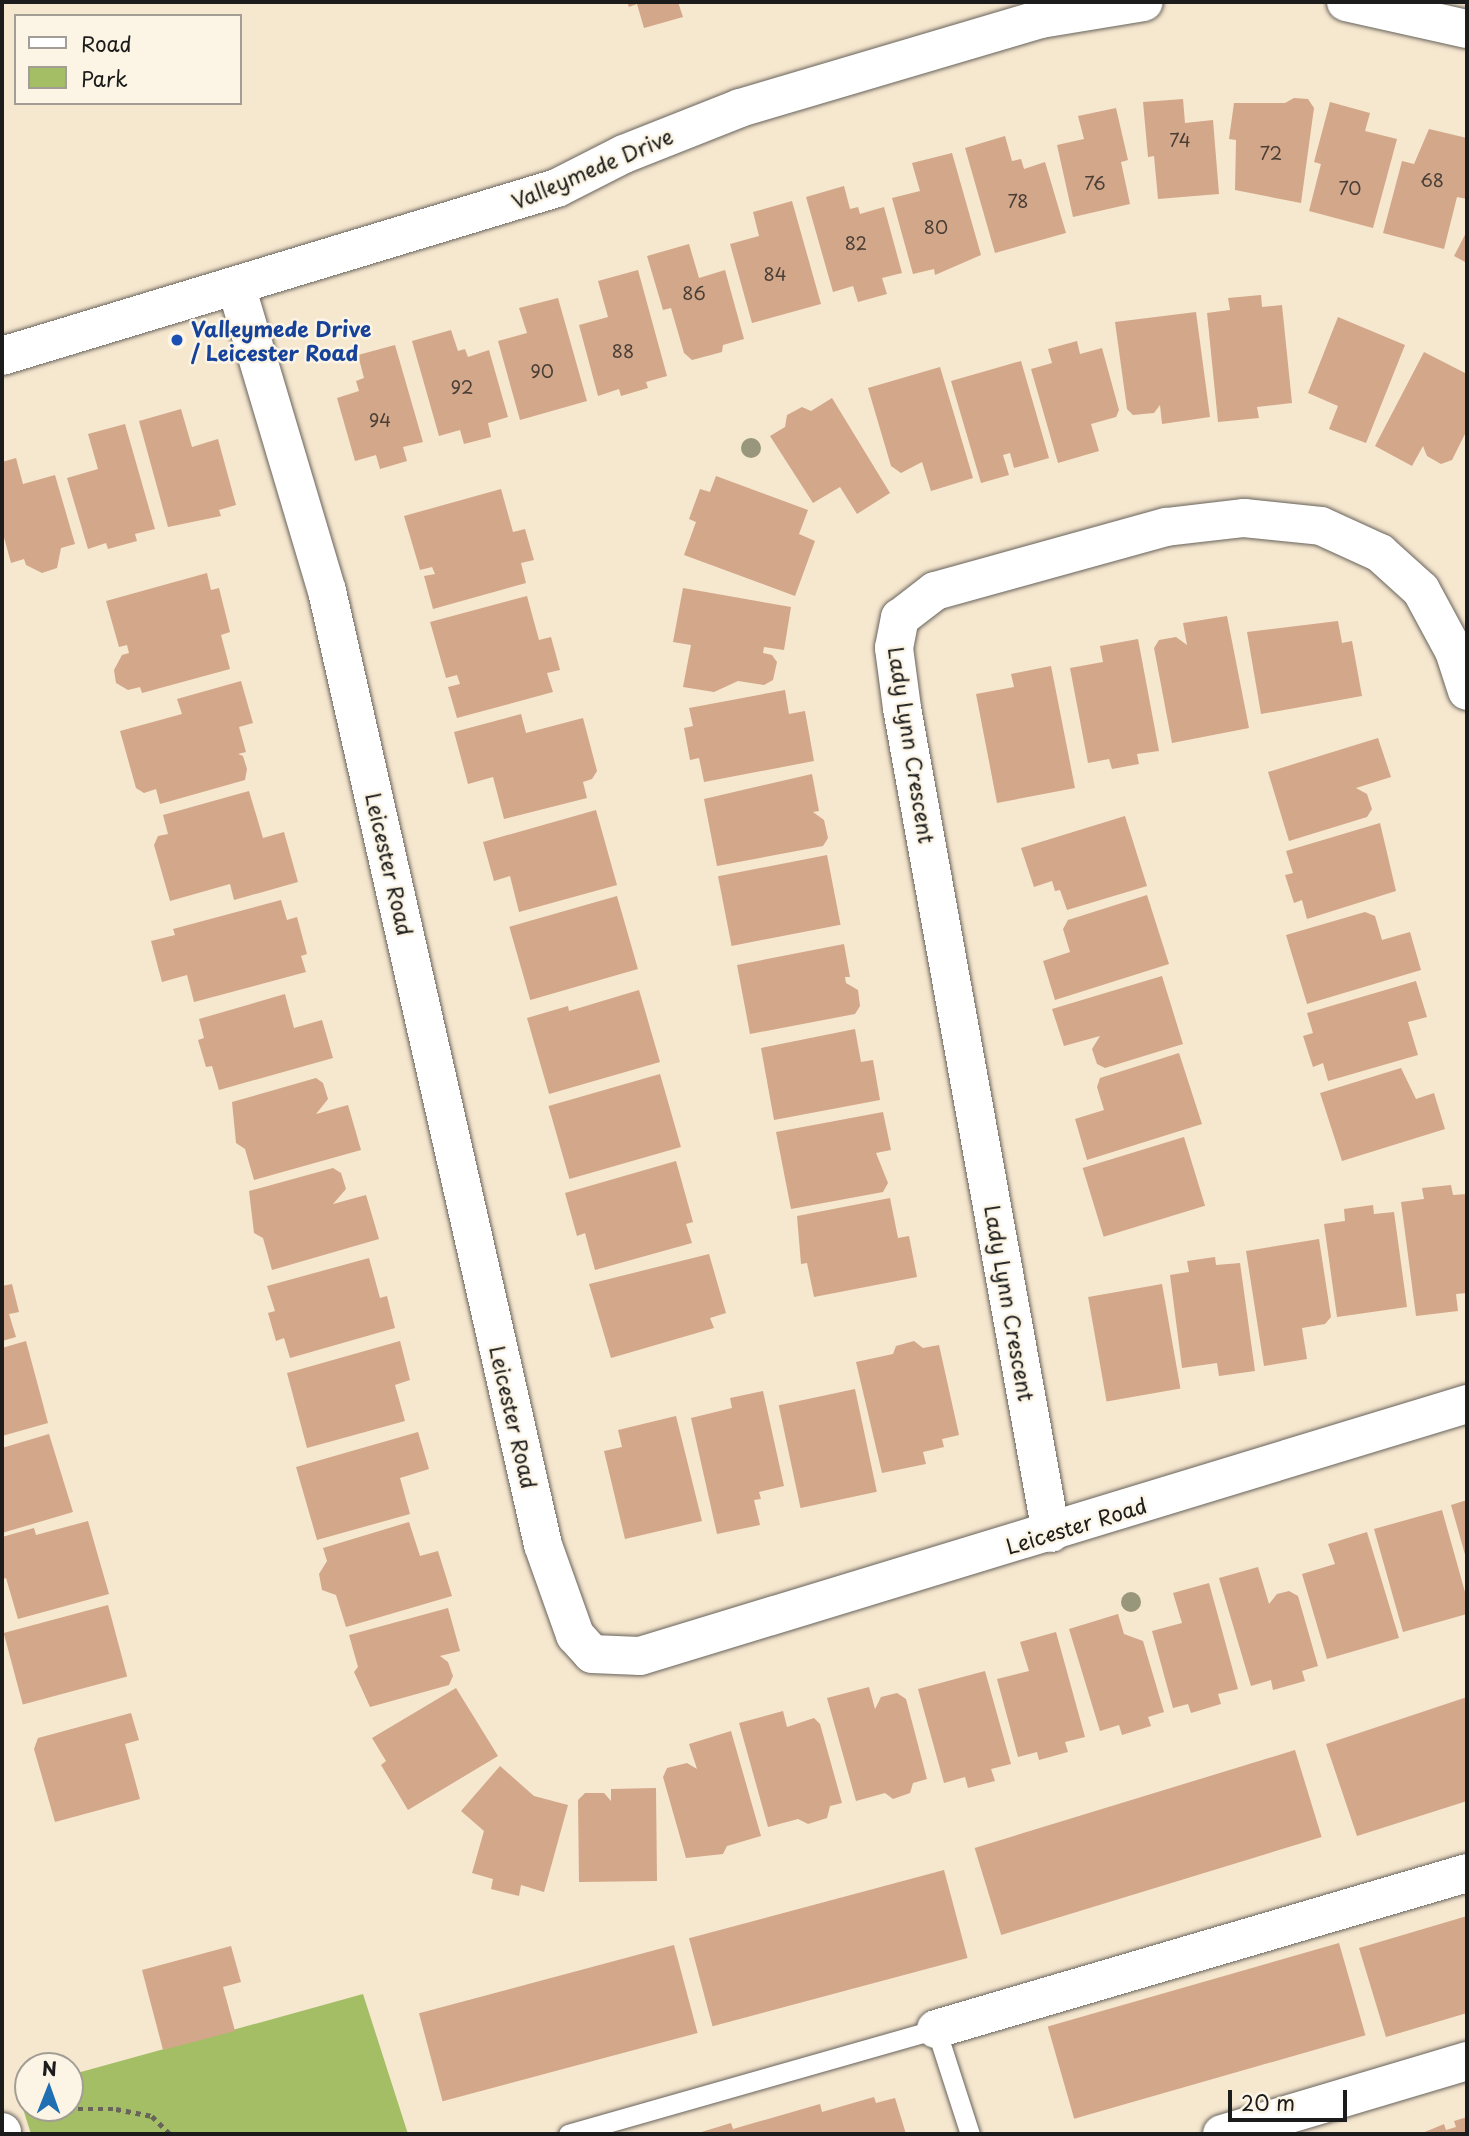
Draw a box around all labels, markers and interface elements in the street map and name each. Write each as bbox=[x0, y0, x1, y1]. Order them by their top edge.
legend bbox=[14, 14, 242, 105]
text: Road bbox=[81, 27, 132, 59]
text: Park bbox=[81, 62, 128, 94]
street label: Valleymede Drive bbox=[507, 122, 677, 214]
house number: 74 bbox=[1169, 129, 1191, 151]
house number: 72 bbox=[1260, 142, 1282, 164]
house number: 68 bbox=[1420, 169, 1444, 191]
house number: 76 bbox=[1084, 172, 1106, 194]
house number: 70 bbox=[1339, 177, 1361, 199]
house number: 78 bbox=[1008, 190, 1028, 212]
house number: 80 bbox=[924, 216, 948, 238]
house number: 82 bbox=[845, 232, 867, 254]
house number: 84 bbox=[763, 263, 787, 285]
house number: 86 bbox=[682, 282, 706, 304]
place label: Valleymede Drive / Leicester Road bbox=[191, 315, 372, 365]
marker: Valleymede Drive / Leicester Road bbox=[169, 332, 185, 348]
house number: 88 bbox=[612, 340, 634, 362]
house number: 90 bbox=[530, 360, 554, 382]
house number: 92 bbox=[451, 376, 473, 398]
house number: 94 bbox=[369, 409, 391, 431]
street label: Lady Lynn Crescent bbox=[884, 645, 940, 845]
street label: Leicester Road bbox=[361, 789, 419, 939]
street label: Lady Lynn Crescent bbox=[980, 1203, 1040, 1403]
street label: Leicester Road bbox=[485, 1342, 543, 1492]
street label: Leicester Road bbox=[1002, 1491, 1150, 1559]
north arrow bbox=[14, 2052, 84, 2122]
text: N bbox=[42, 2054, 57, 2082]
scale bar bbox=[1231, 2076, 1350, 2120]
text: 20 m bbox=[1241, 2086, 1295, 2118]

